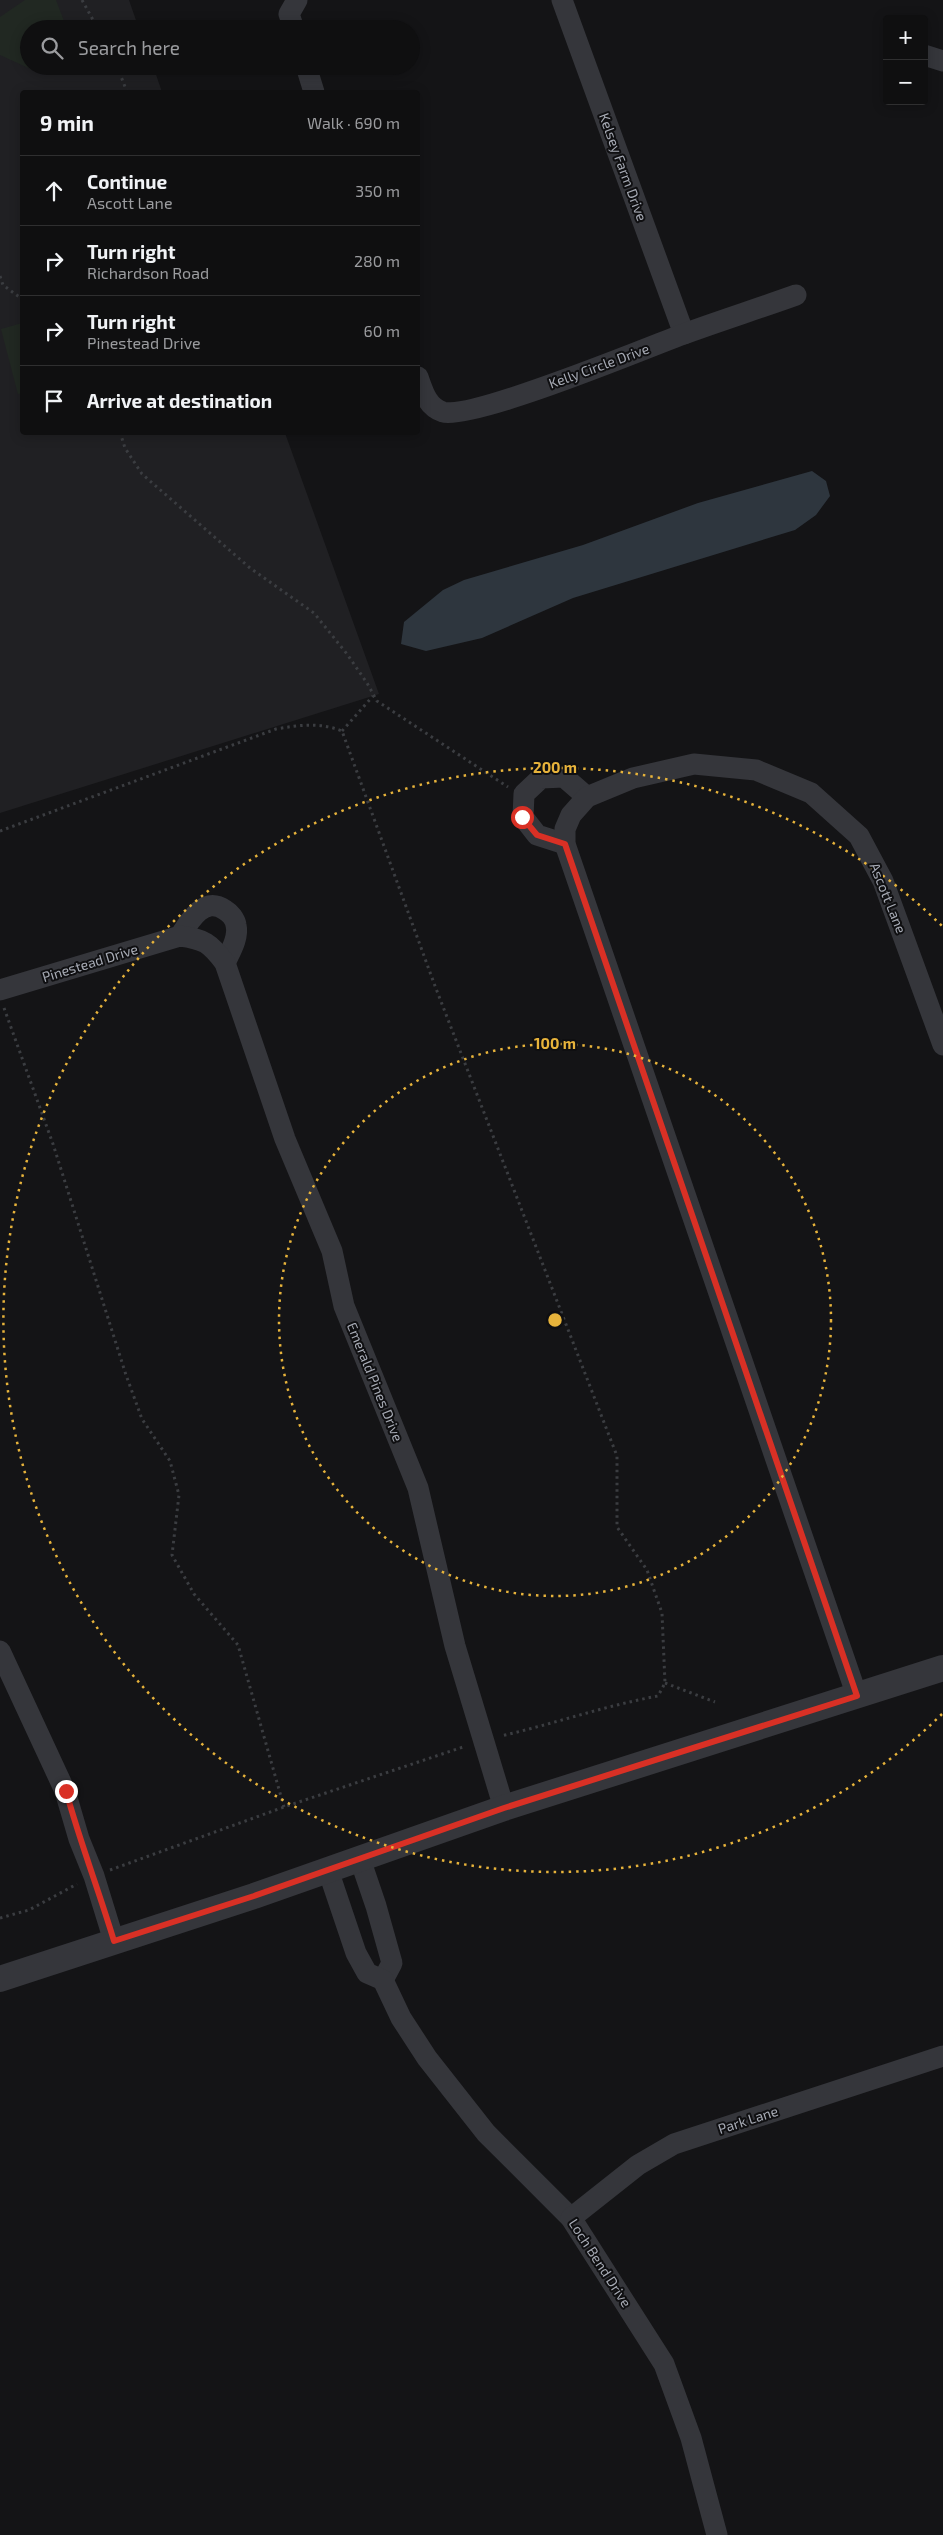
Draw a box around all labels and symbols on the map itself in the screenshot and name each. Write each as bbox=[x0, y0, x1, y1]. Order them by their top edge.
street label: Kelsey Farm Drive bbox=[596, 110, 651, 223]
street label: Kelly Circle Drive bbox=[546, 339, 651, 392]
text: 200 m bbox=[533, 758, 577, 776]
route start bbox=[511, 806, 534, 829]
street label: Ascott Lane bbox=[867, 860, 910, 936]
street label: Pinestead Drive bbox=[40, 940, 140, 985]
text: 100 m bbox=[534, 1034, 576, 1052]
centre of rings bbox=[546, 1311, 564, 1329]
street label: Emerald Pines Drive bbox=[344, 1320, 407, 1444]
route end bbox=[55, 1780, 78, 1803]
street label: Park Lane bbox=[716, 2102, 780, 2137]
street label: Loch Bend Drive bbox=[566, 2215, 635, 2310]

